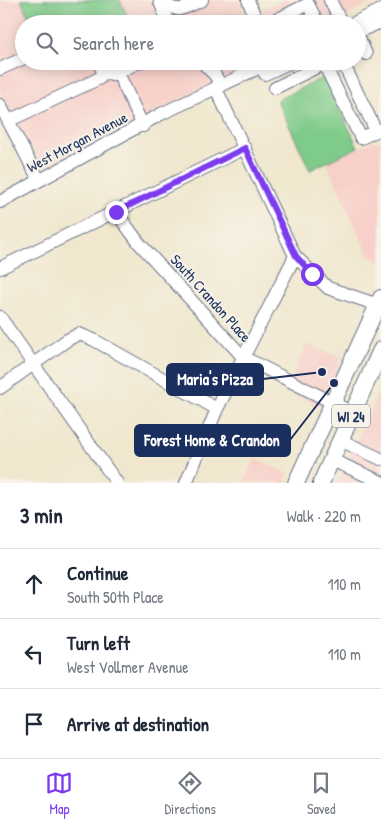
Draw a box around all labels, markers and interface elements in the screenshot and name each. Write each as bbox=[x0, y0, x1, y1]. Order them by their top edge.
search box bbox=[15, 15, 366, 70]
icon: search bbox=[33, 29, 61, 57]
text: Search here bbox=[73, 30, 154, 56]
street label: West Morgan Avenue bbox=[23, 107, 131, 177]
route end bbox=[105, 201, 128, 224]
street label: South Crandon Place bbox=[166, 250, 256, 346]
route start bbox=[301, 263, 324, 286]
callout: Maria's Pizza bbox=[167, 364, 263, 395]
text: Maria's Pizza bbox=[177, 368, 253, 390]
road number: WI 24 bbox=[332, 404, 370, 428]
callout: Forest Home & Crandon bbox=[135, 425, 290, 456]
text: Forest Home & Crandon bbox=[143, 429, 280, 451]
text: 3 min bbox=[20, 501, 63, 530]
text: Walk · 220 m bbox=[287, 505, 361, 527]
text: Continue bbox=[67, 560, 128, 586]
icon: ahead bbox=[20, 570, 48, 598]
text: 110 m bbox=[328, 573, 361, 595]
text: South 50th Place bbox=[67, 586, 164, 608]
text: Turn left bbox=[67, 630, 130, 656]
icon: left bbox=[20, 640, 48, 668]
text: 110 m bbox=[328, 643, 361, 665]
text: West Vollmer Avenue bbox=[67, 656, 189, 678]
icon: arrive bbox=[20, 710, 48, 738]
text: Arrive at destination bbox=[67, 711, 209, 737]
tab: Map bbox=[45, 769, 73, 818]
tab: Directions bbox=[164, 769, 216, 818]
tab: Saved bbox=[307, 769, 336, 818]

